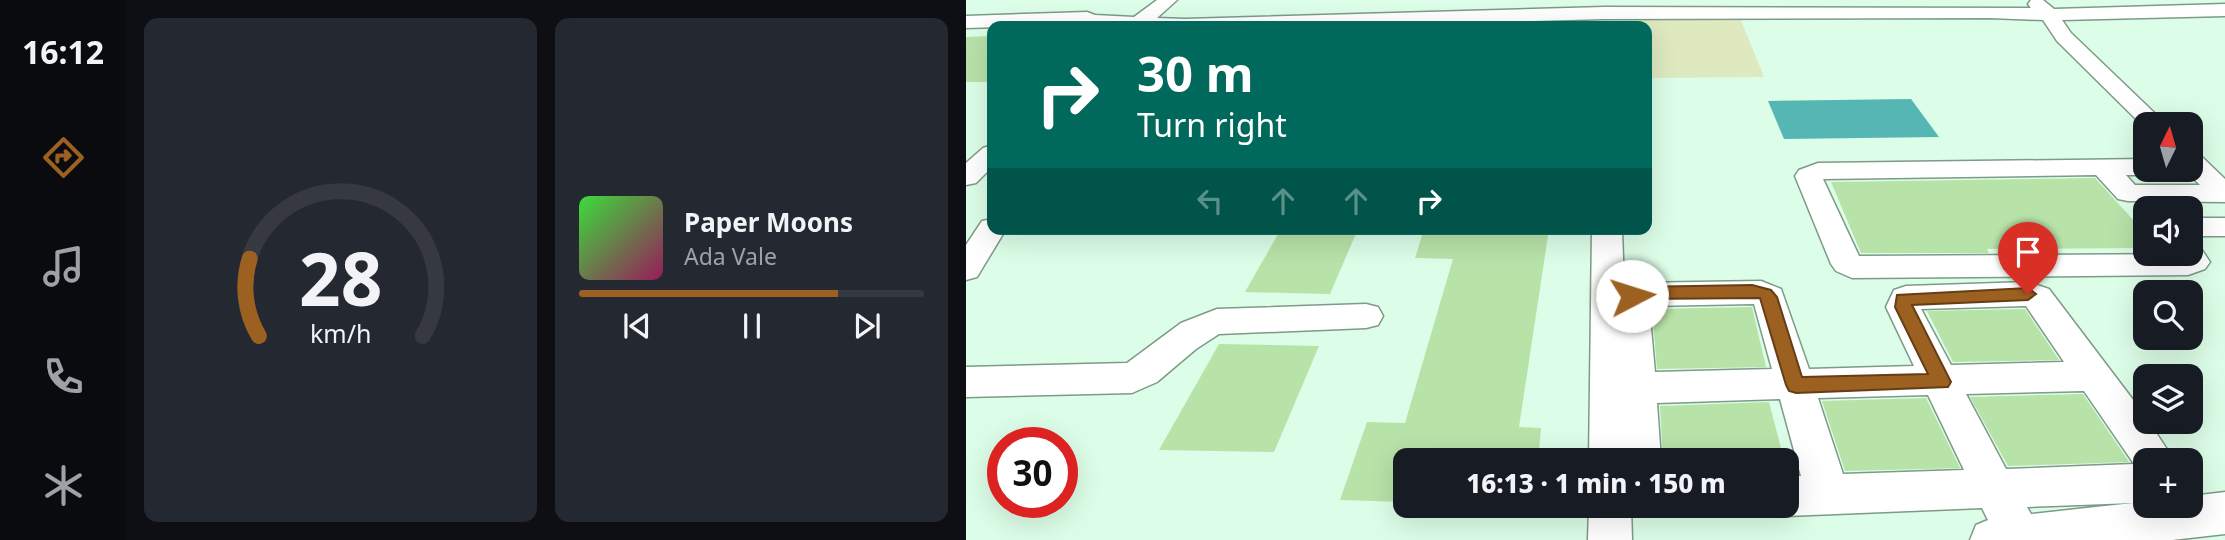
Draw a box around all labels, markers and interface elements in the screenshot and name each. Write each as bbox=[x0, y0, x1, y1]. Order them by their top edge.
text: 16:12 bbox=[22, 30, 104, 73]
text: 30 m bbox=[1137, 40, 1254, 106]
icon: right bbox=[1022, 49, 1113, 140]
text: Turn right bbox=[1137, 103, 1287, 146]
north arrow bbox=[2133, 112, 2203, 182]
map controls bbox=[2133, 112, 2203, 518]
icon: directions bbox=[39, 133, 88, 182]
icon: left bbox=[1191, 182, 1229, 220]
icon: ahead bbox=[1264, 182, 1302, 220]
icon: ahead bbox=[1337, 182, 1375, 220]
icon: right bbox=[1410, 182, 1448, 220]
button: sound bbox=[2133, 196, 2203, 266]
text: Paper Moons bbox=[684, 204, 853, 240]
pin bbox=[1998, 222, 2058, 294]
text: 28 bbox=[299, 228, 382, 327]
icon: arrive bbox=[2009, 233, 2047, 271]
text: Ada Vale bbox=[684, 240, 777, 272]
icon: music bbox=[39, 242, 88, 291]
position arrow bbox=[1595, 259, 1669, 333]
button: search bbox=[2133, 280, 2203, 350]
icon: previous bbox=[618, 307, 656, 345]
icon: pause bbox=[733, 307, 771, 345]
icon: next bbox=[848, 307, 886, 345]
text: km/h bbox=[310, 316, 371, 350]
icon: phone bbox=[39, 352, 88, 401]
button: layers bbox=[2133, 364, 2203, 434]
speed limit sign: 30 bbox=[987, 427, 1078, 518]
button: + bbox=[2133, 448, 2203, 518]
icon: climate bbox=[39, 461, 88, 510]
text: 16:13 · 1 min · 150 m bbox=[1466, 465, 1726, 501]

